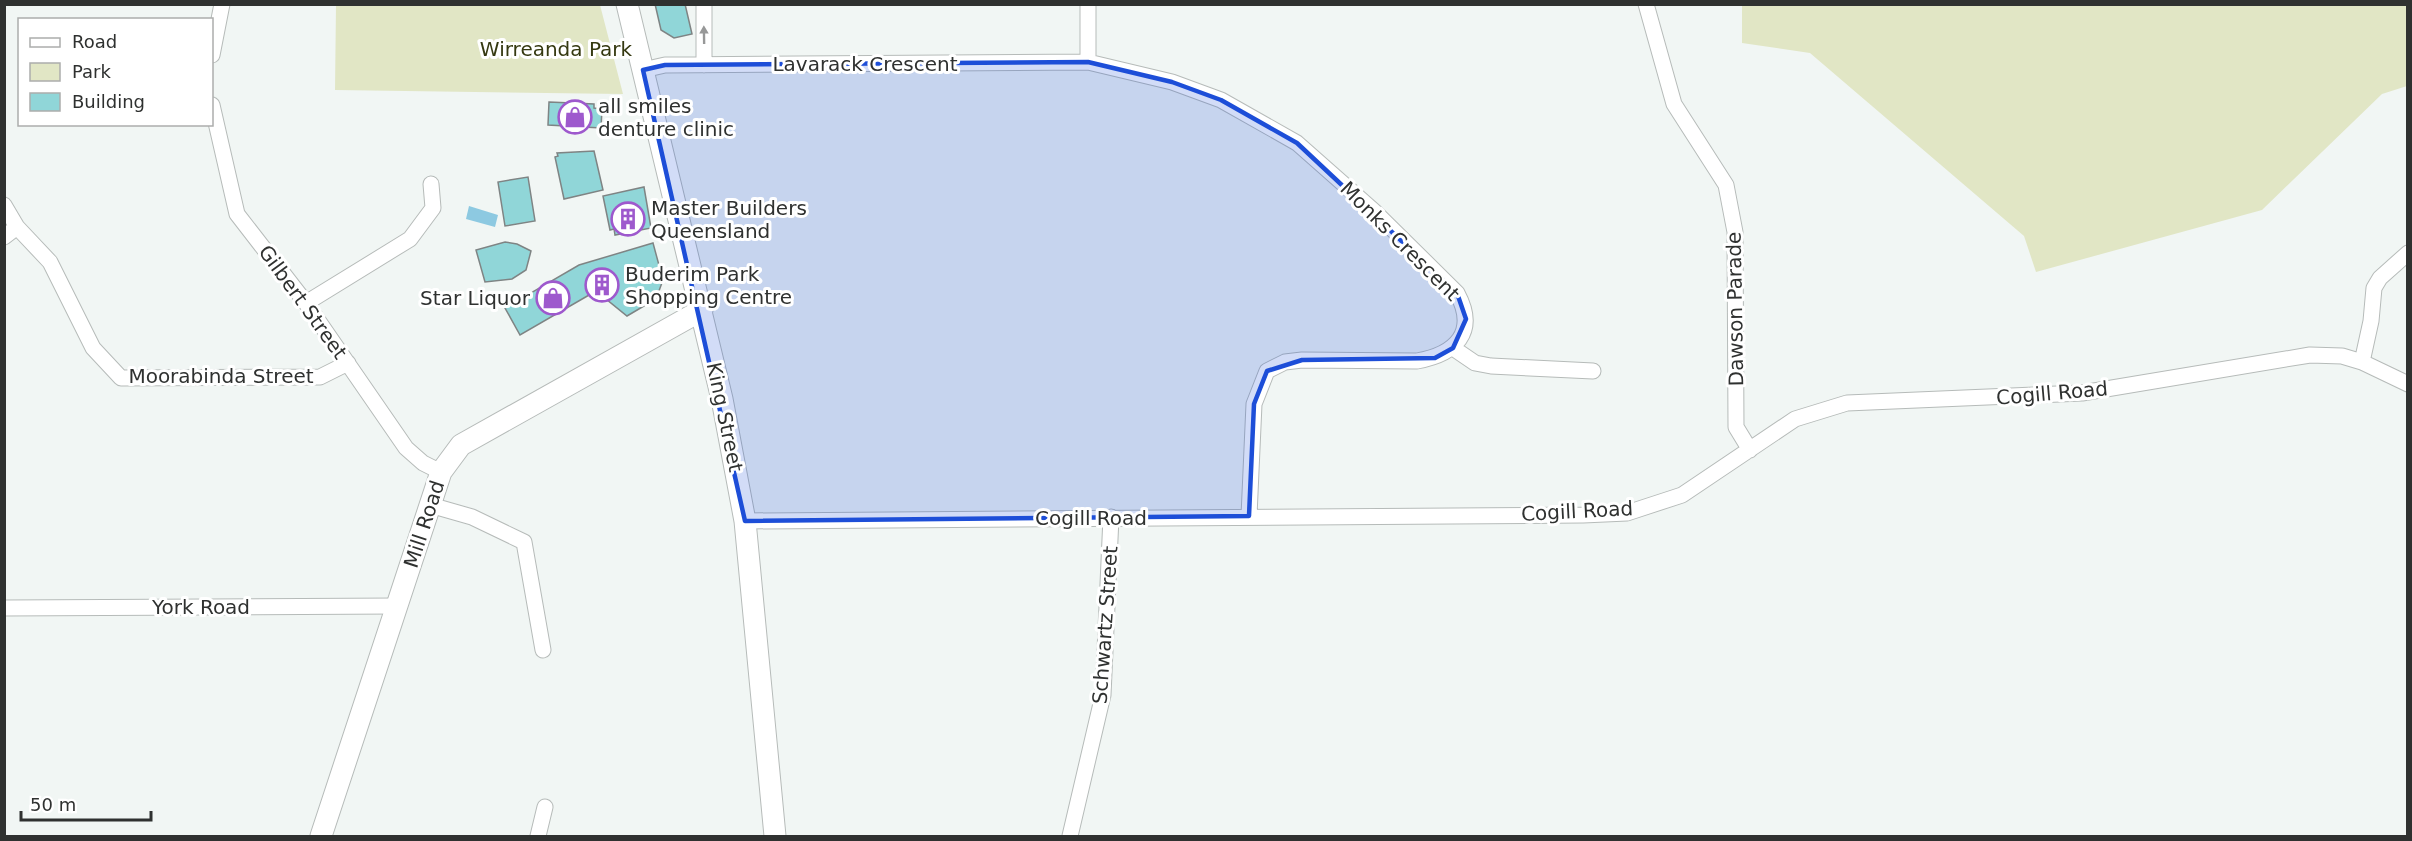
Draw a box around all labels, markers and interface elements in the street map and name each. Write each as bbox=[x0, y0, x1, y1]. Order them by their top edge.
legend bbox=[18, 18, 213, 126]
one-way arrow bbox=[699, 25, 709, 44]
text: Road bbox=[72, 31, 117, 52]
park label: Wirreanda Park bbox=[480, 37, 633, 61]
street label: Lavarack Crescent bbox=[772, 52, 958, 76]
text: Park bbox=[72, 61, 111, 82]
text: Building bbox=[72, 91, 145, 112]
place label: all smiles denture clinic bbox=[598, 94, 734, 141]
shop icon: all smiles denture clinic bbox=[557, 99, 593, 135]
street label: Monks Crescent bbox=[1335, 176, 1465, 306]
place label: Master Builders Queensland bbox=[651, 196, 807, 243]
building icon: Master Builders Queensland bbox=[610, 201, 646, 237]
street label: Dawson Parade bbox=[1722, 231, 1748, 387]
street label: Gilbert Street bbox=[254, 240, 352, 364]
place label: Buderim Park Shopping Centre bbox=[625, 262, 792, 309]
building icon: Buderim Park Shopping Centre bbox=[584, 267, 620, 303]
shop icon: Star Liquor bbox=[535, 280, 571, 316]
place label: Star Liquor bbox=[420, 286, 531, 310]
street label: King Street bbox=[702, 360, 748, 474]
street label: Moorabinda Street bbox=[128, 364, 314, 388]
street label: Cogill Road bbox=[1995, 376, 2109, 410]
street label: Mill Road bbox=[399, 477, 449, 571]
street label: Cogill Road bbox=[1520, 496, 1634, 526]
street label: Cogill Road bbox=[1035, 506, 1147, 530]
street label: Schwartz Street bbox=[1087, 545, 1123, 705]
street label: York Road bbox=[151, 595, 250, 619]
scale bar bbox=[21, 784, 152, 822]
text: 50 m bbox=[30, 794, 76, 815]

